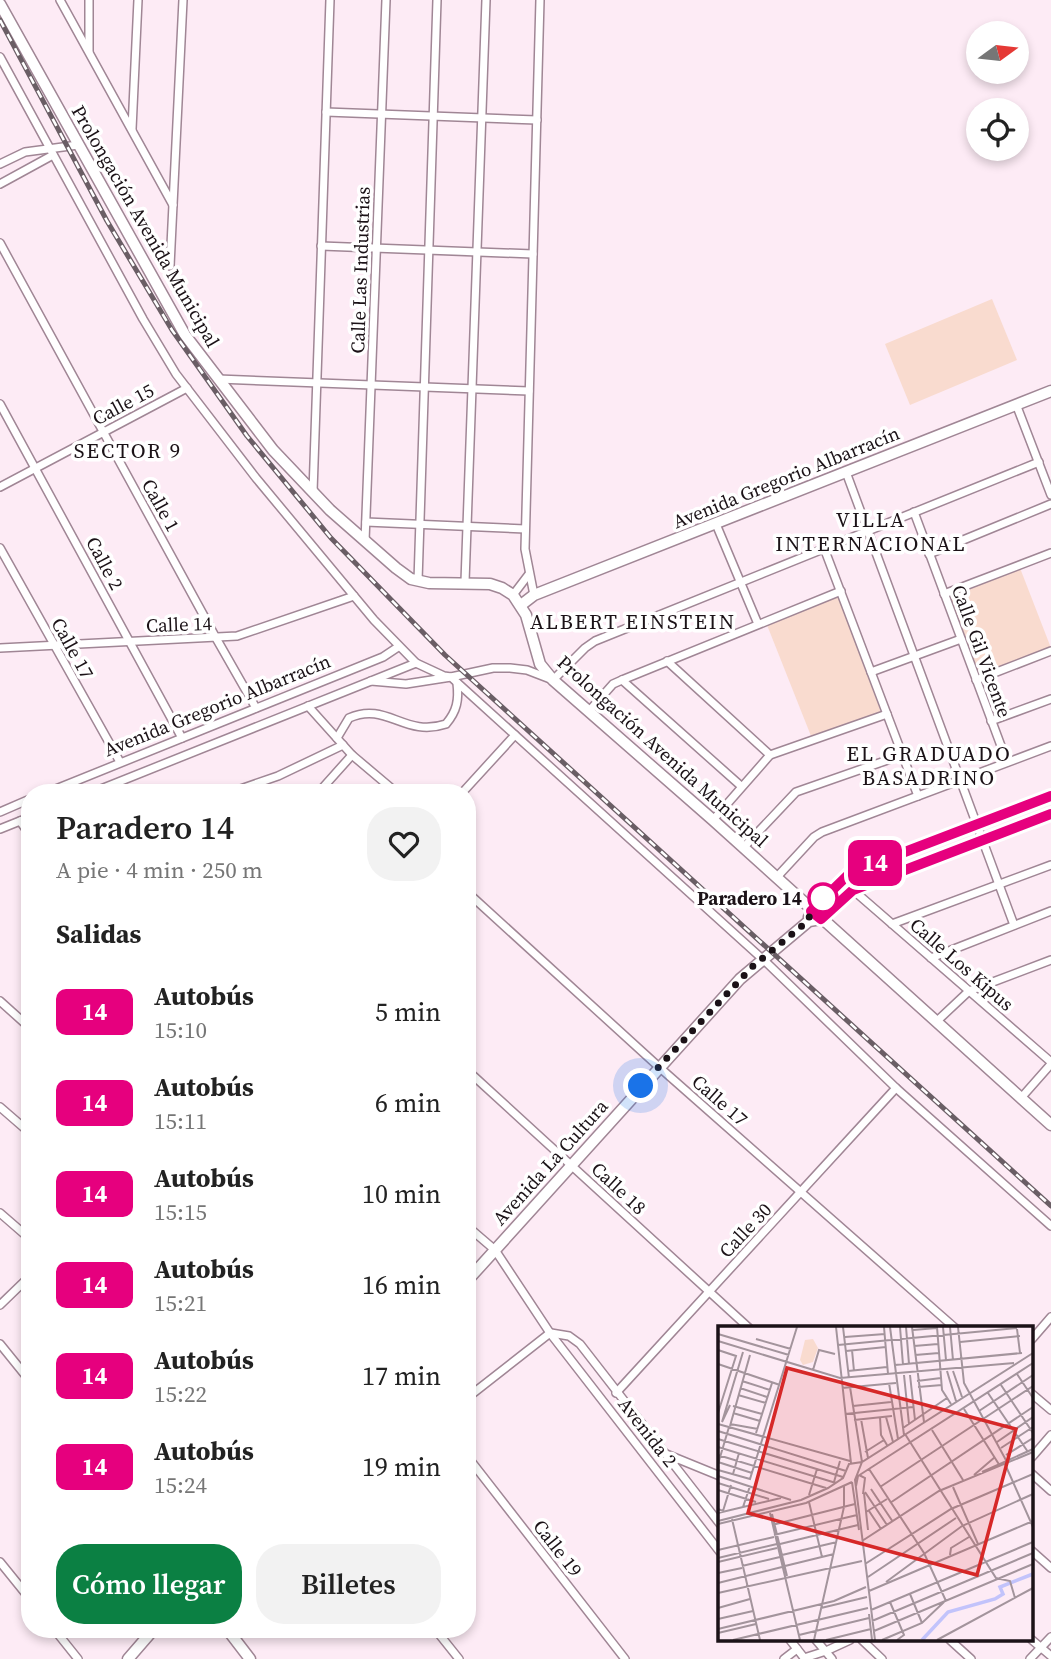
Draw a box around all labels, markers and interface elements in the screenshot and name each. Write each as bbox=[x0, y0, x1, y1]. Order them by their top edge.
north arrow bbox=[966, 21, 1029, 84]
map controls bbox=[966, 21, 1029, 161]
button: locate bbox=[966, 98, 1029, 161]
street label: Prolongación Avenida Municipal bbox=[66, 100, 226, 352]
street label: Calle Las Industrias bbox=[344, 186, 376, 354]
street label: Calle 15 bbox=[88, 377, 158, 431]
street label: Avenida Gregorio Albarracín bbox=[669, 420, 903, 534]
district label: SECTOR 9 bbox=[74, 436, 182, 465]
street label: Calle 1 bbox=[136, 474, 186, 536]
district label: VILLA INTERNACIONAL bbox=[775, 505, 967, 558]
street label: Calle 2 bbox=[80, 532, 130, 594]
street label: Calle Gil Vicente bbox=[946, 581, 1018, 721]
district label: ALBERT EINSTEIN bbox=[530, 607, 736, 636]
street label: Calle 14 bbox=[146, 610, 213, 638]
street label: Calle 17 bbox=[46, 613, 100, 683]
street label: Avenida Gregorio Albarracín bbox=[100, 648, 334, 762]
street label: Prolongación Avenida Municipal bbox=[552, 649, 774, 853]
district label: EL GRADUADO BASADRINO bbox=[846, 739, 1012, 792]
text: Paradero 14 bbox=[56, 805, 234, 850]
button: heart bbox=[367, 807, 441, 881]
line badge: 14 bbox=[844, 840, 906, 886]
text: 14 bbox=[862, 846, 888, 879]
text: A pie · 4 min · 250 m bbox=[56, 854, 263, 886]
marker: Paradero 14 bbox=[808, 883, 838, 913]
place label: Paradero 14 bbox=[697, 885, 802, 911]
street label: Calle Los Kipus bbox=[904, 912, 1020, 1016]
text: Salidas bbox=[56, 916, 141, 952]
text: Autobús bbox=[154, 978, 254, 1014]
text: 5 min bbox=[375, 994, 441, 1030]
text: 14 bbox=[81, 995, 108, 1028]
text: 15:10 bbox=[154, 1014, 207, 1046]
your location bbox=[623, 1068, 658, 1103]
text: Autobús bbox=[154, 1069, 254, 1105]
street label: Calle 17 bbox=[687, 1069, 753, 1131]
text: 6 min bbox=[375, 1085, 441, 1121]
text: 14 bbox=[81, 1086, 108, 1119]
street label: Avenida La Cultura bbox=[486, 1093, 614, 1231]
text: 15:11 bbox=[154, 1105, 207, 1137]
street label: Calle 18 bbox=[586, 1156, 652, 1220]
text: Autobús bbox=[154, 1160, 254, 1196]
text: 10 min bbox=[362, 1176, 441, 1212]
text: 14 bbox=[81, 1177, 108, 1210]
text: 15:15 bbox=[154, 1196, 207, 1228]
street label: Calle 30 bbox=[713, 1197, 777, 1263]
text: Autobús bbox=[154, 1251, 254, 1287]
text: 16 min bbox=[362, 1267, 441, 1303]
text: 14 bbox=[81, 1268, 108, 1301]
text: 15:21 bbox=[154, 1287, 207, 1319]
inset map bbox=[718, 1326, 1034, 1642]
text: Autobús bbox=[154, 1342, 254, 1378]
text: 17 min bbox=[362, 1358, 441, 1394]
text: 14 bbox=[81, 1359, 108, 1392]
text: 15:22 bbox=[154, 1378, 207, 1410]
street label: Avenida 2 bbox=[613, 1392, 683, 1472]
text: Autobús bbox=[154, 1433, 254, 1469]
text: 19 min bbox=[362, 1449, 441, 1485]
text: 14 bbox=[81, 1450, 108, 1483]
text: 15:24 bbox=[154, 1469, 207, 1501]
street label: Calle 19 bbox=[527, 1514, 589, 1582]
button: Cómo llegar bbox=[56, 1544, 242, 1624]
button: Billetes bbox=[256, 1544, 441, 1624]

